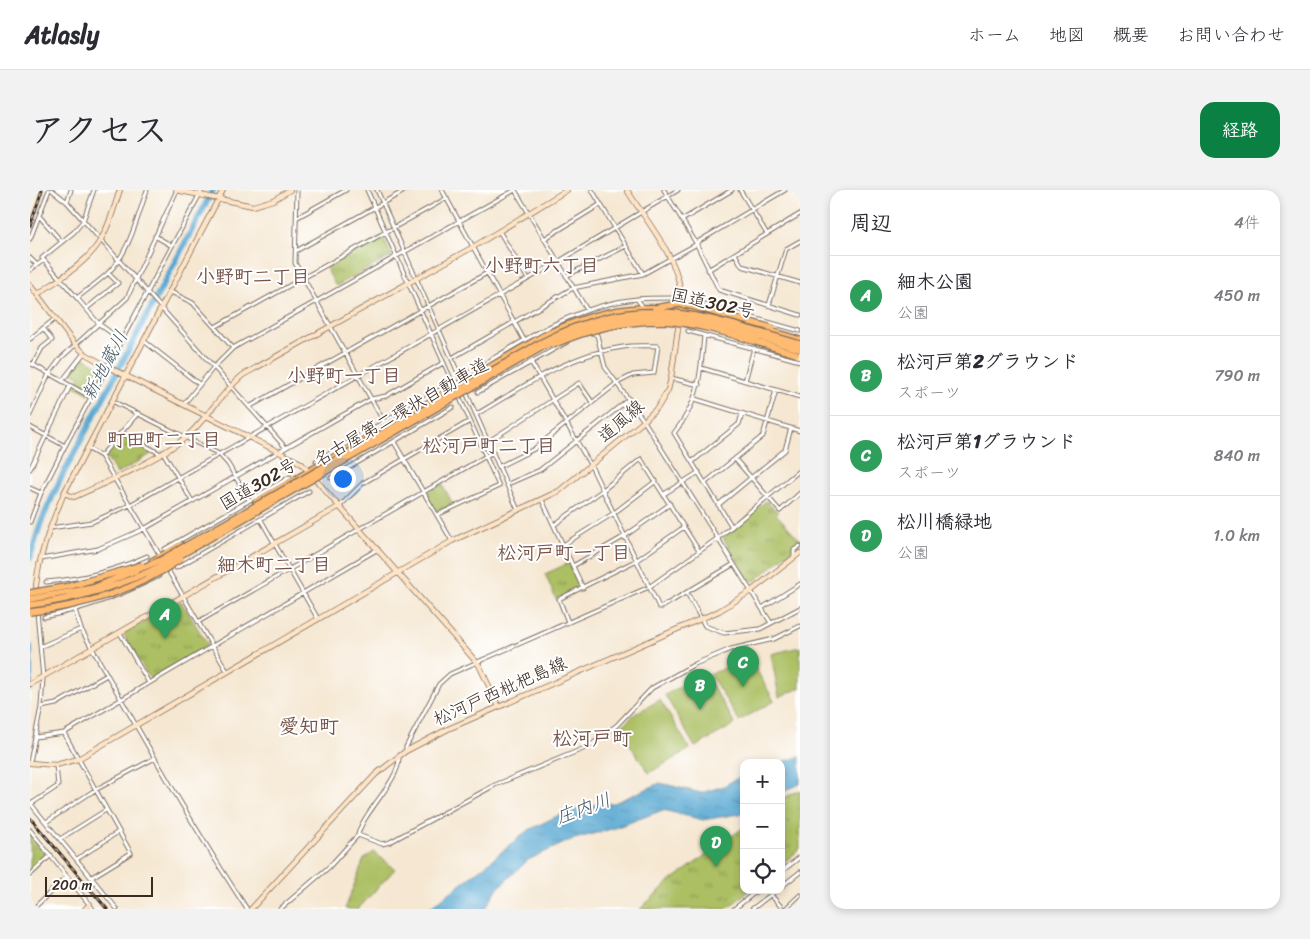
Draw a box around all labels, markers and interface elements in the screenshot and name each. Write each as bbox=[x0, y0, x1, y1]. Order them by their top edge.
text: Atlasly bbox=[25, 14, 99, 56]
text: ホーム bbox=[968, 19, 1021, 51]
text: 地図 bbox=[1049, 19, 1085, 51]
text: 概要 bbox=[1113, 19, 1149, 51]
text: お問い合わせ bbox=[1177, 19, 1285, 51]
text: アクセス bbox=[30, 99, 168, 161]
button: 経路 bbox=[1200, 102, 1280, 158]
text: 周辺 bbox=[850, 204, 892, 242]
text: 4件 bbox=[1234, 208, 1260, 237]
district label: 小野町六丁目 bbox=[485, 249, 599, 282]
district label: 小野町二丁目 bbox=[196, 260, 310, 293]
text: 細木公園 bbox=[897, 265, 973, 298]
street label: 国道302号 bbox=[668, 278, 758, 328]
text: A bbox=[861, 281, 871, 310]
text: 450 m bbox=[1214, 281, 1260, 310]
text: 公園 bbox=[897, 298, 929, 327]
water label: 新地蔵川 bbox=[72, 324, 137, 407]
text: 松河戸第2グラウンド bbox=[897, 345, 1079, 378]
street label: 名古屋第二環状自動車道 bbox=[307, 349, 495, 475]
district label: 小野町一丁目 bbox=[287, 359, 401, 392]
text: B bbox=[861, 361, 871, 390]
text: 790 m bbox=[1214, 361, 1260, 390]
text: スポーツ bbox=[897, 378, 961, 407]
street label: 道風線 bbox=[590, 391, 652, 451]
district label: 町田町二丁目 bbox=[107, 423, 221, 456]
text: 松河戸第1グラウンド bbox=[897, 425, 1076, 458]
district label: 松河戸町二丁目 bbox=[422, 429, 556, 462]
text: C bbox=[861, 441, 871, 470]
text: 840 m bbox=[1214, 441, 1260, 470]
street label: 国道302号 bbox=[213, 449, 303, 519]
text: スポーツ bbox=[897, 458, 961, 487]
your location bbox=[330, 466, 356, 492]
text: 松川橋緑地 bbox=[897, 505, 992, 538]
text: D bbox=[861, 521, 871, 550]
text: 1.0 km bbox=[1213, 521, 1260, 550]
district label: 松河戸町一丁目 bbox=[497, 536, 631, 569]
text: 公園 bbox=[897, 538, 929, 567]
district label: 細木町二丁目 bbox=[217, 548, 331, 581]
pin: A bbox=[149, 598, 181, 639]
pin: C bbox=[727, 646, 759, 687]
street label: 松河戸西枇杷島線 bbox=[428, 647, 572, 735]
pin: B bbox=[684, 669, 716, 710]
district label: 愛知町 bbox=[279, 709, 339, 744]
district label: 松河戸町 bbox=[552, 721, 632, 756]
map controls bbox=[740, 759, 785, 894]
button: + bbox=[740, 759, 785, 804]
water label: 庄内川 bbox=[551, 783, 616, 834]
button: − bbox=[740, 804, 785, 849]
pin: D bbox=[700, 826, 732, 867]
button: locate bbox=[740, 849, 785, 894]
text: 200 m bbox=[52, 873, 92, 898]
scale bar bbox=[45, 874, 152, 897]

